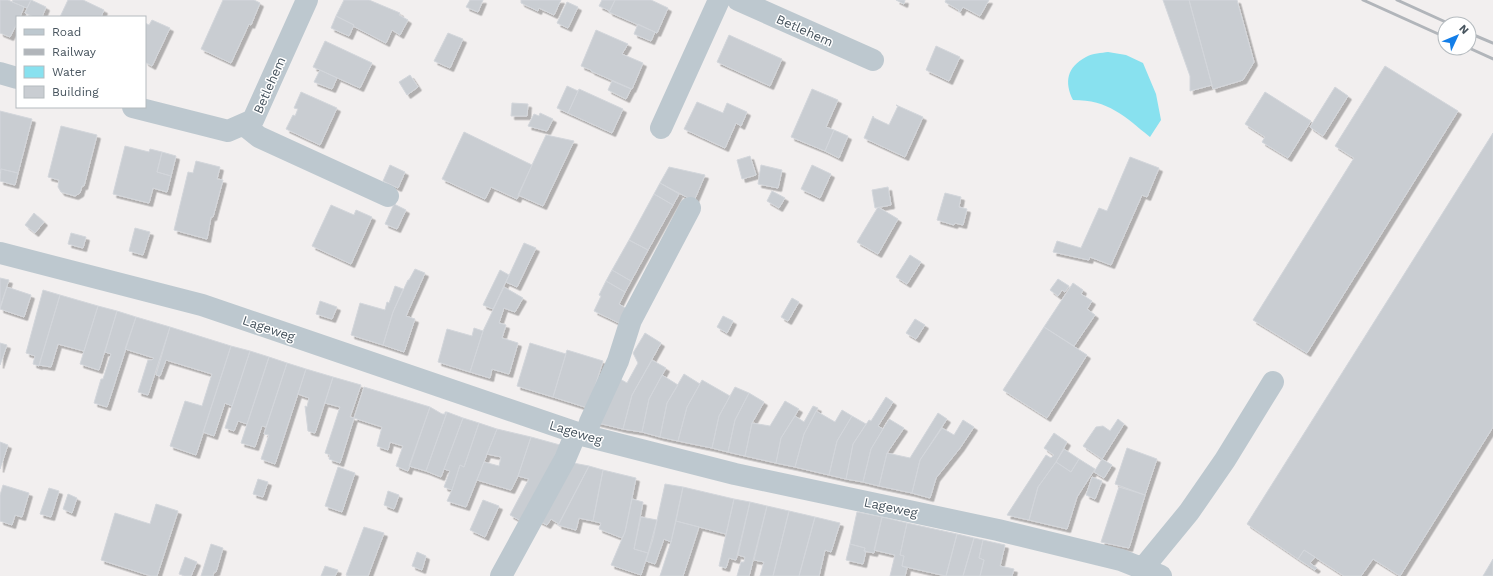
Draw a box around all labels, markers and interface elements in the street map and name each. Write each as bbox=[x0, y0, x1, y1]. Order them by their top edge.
street label: Betlehem bbox=[774, 11, 836, 50]
legend bbox=[16, 16, 146, 108]
north arrow bbox=[1437, 16, 1477, 56]
text: N bbox=[1456, 22, 1471, 37]
text: Road bbox=[52, 25, 81, 39]
text: Railway bbox=[52, 45, 97, 59]
street label: Betlehem bbox=[250, 54, 289, 116]
text: Water bbox=[52, 65, 87, 79]
text: Building bbox=[52, 85, 99, 99]
street label: Lageweg bbox=[241, 313, 297, 344]
street label: Lageweg bbox=[548, 417, 604, 448]
street label: Lageweg bbox=[863, 494, 919, 521]

